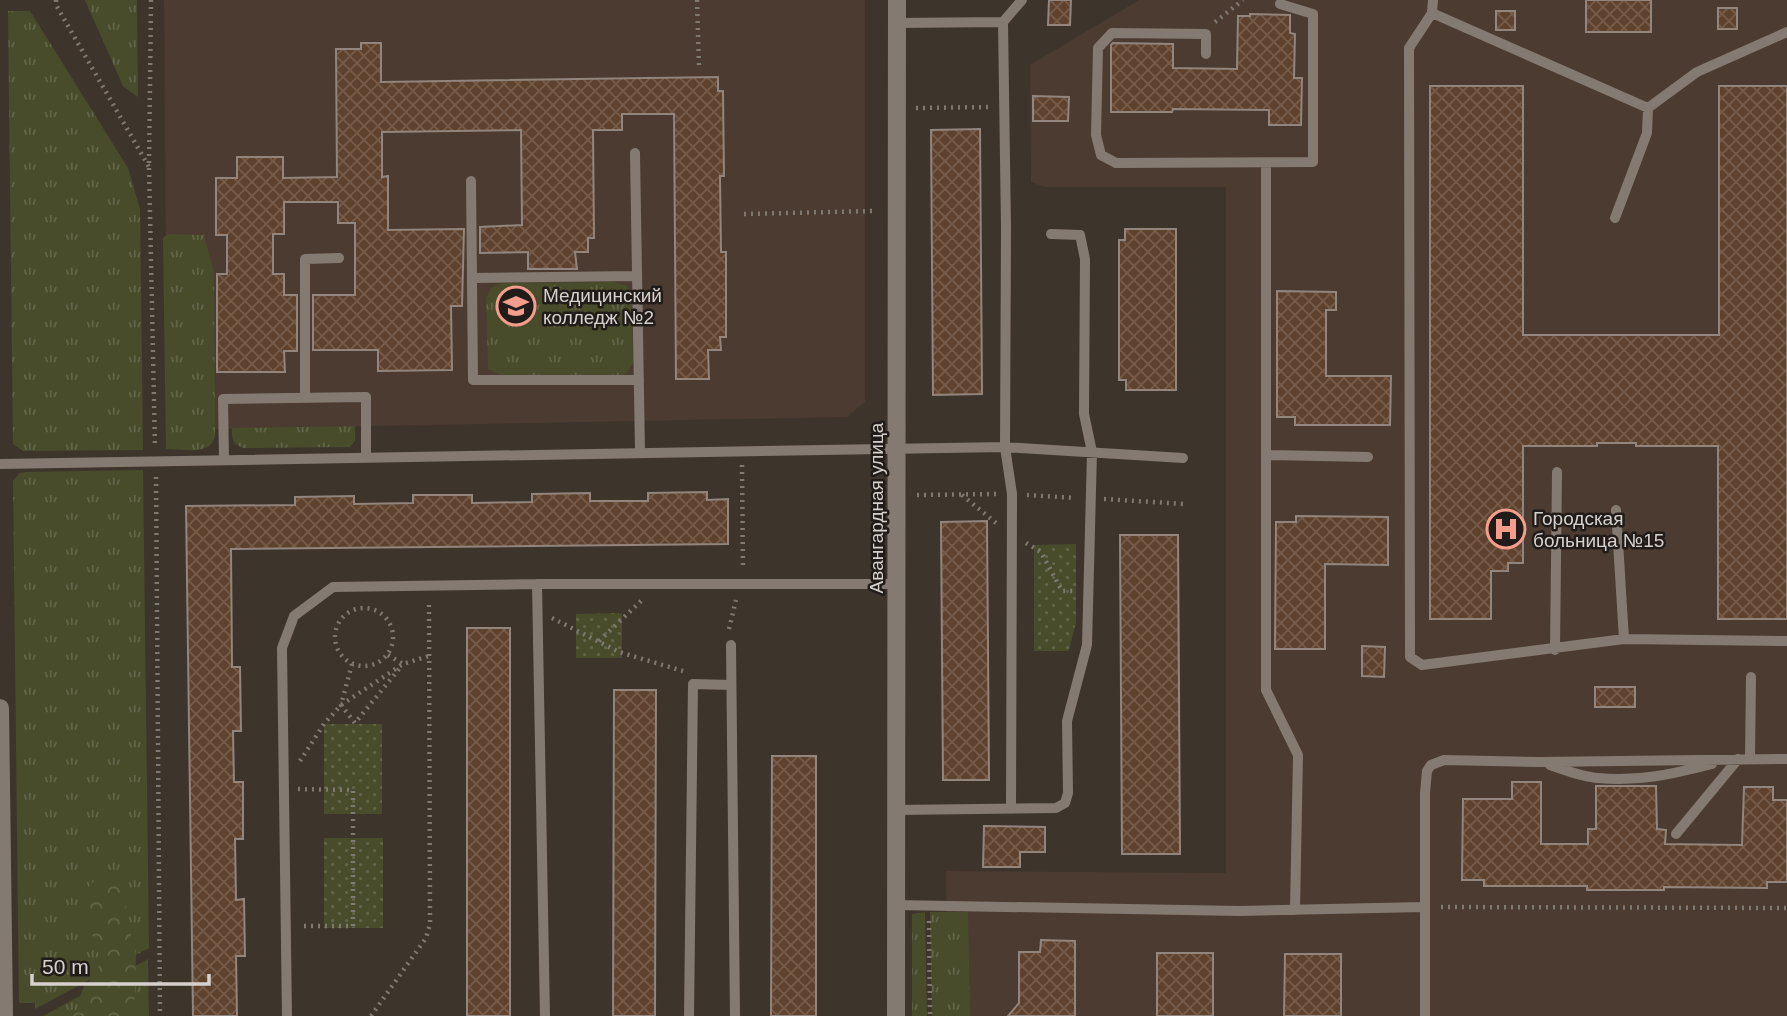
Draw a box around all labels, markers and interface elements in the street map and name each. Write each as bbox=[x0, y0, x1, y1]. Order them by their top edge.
school or university icon: Медицинский колледж №2 bbox=[495, 285, 537, 327]
place label: Медицинский колледж №2 bbox=[543, 285, 662, 328]
street label: Авангардная улица bbox=[866, 422, 887, 593]
hospital icon: Городская больница №15 bbox=[1485, 508, 1527, 550]
place label: Городская больница №15 bbox=[1533, 508, 1664, 551]
scale bar bbox=[32, 942, 208, 986]
text: 50 m bbox=[42, 955, 89, 978]

